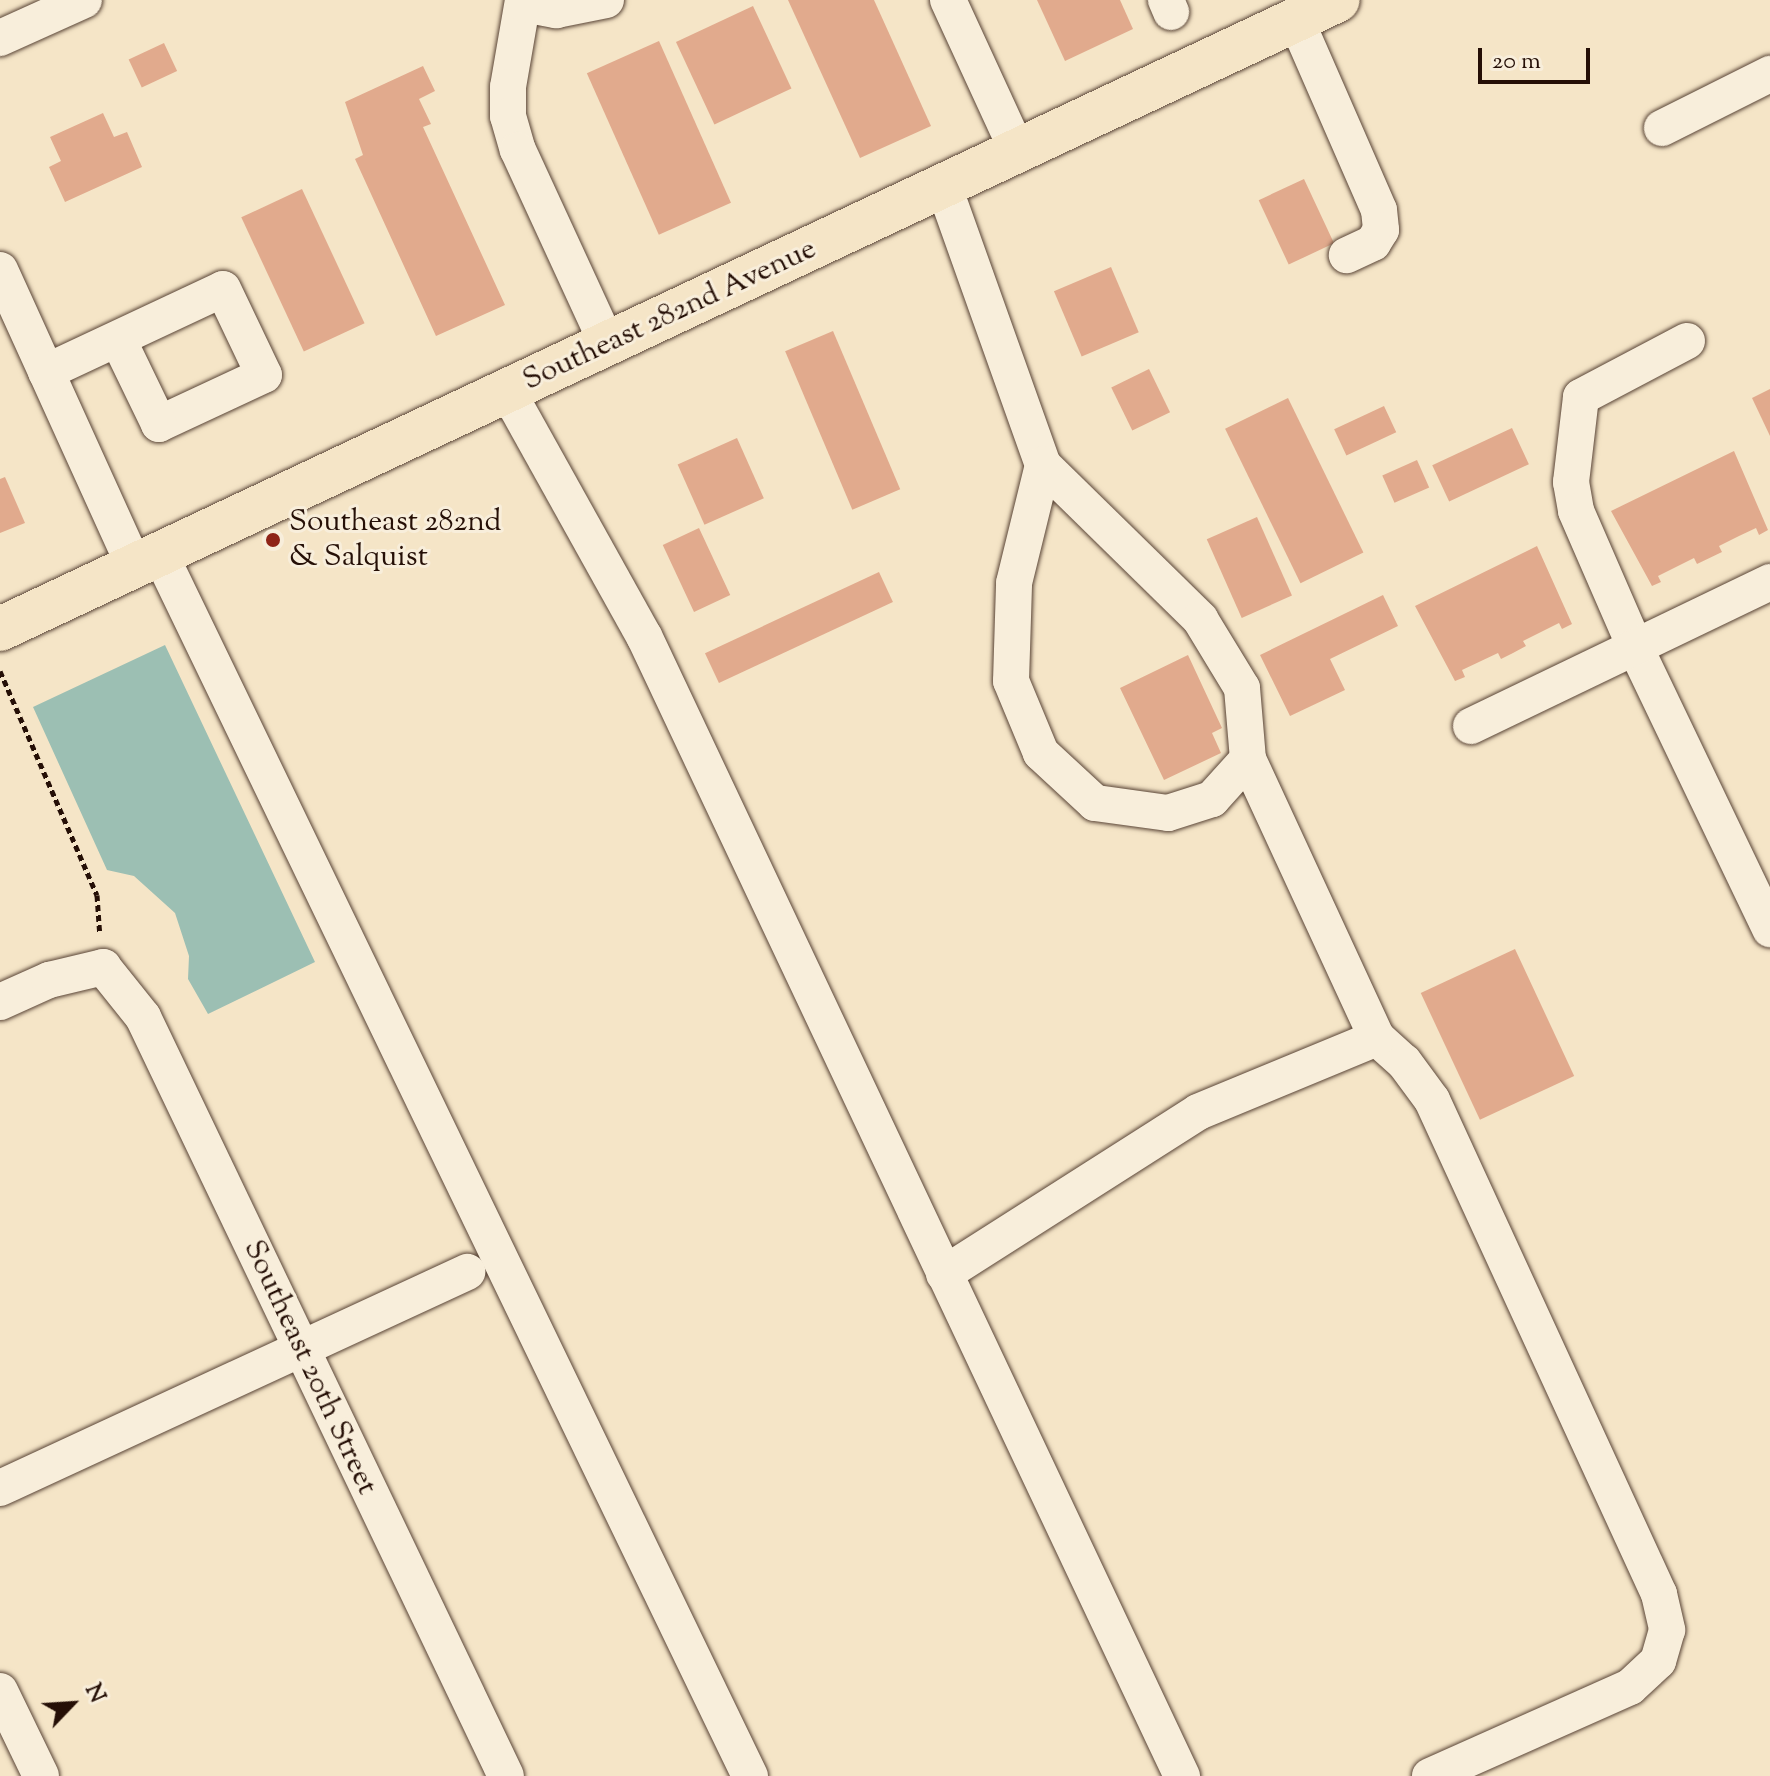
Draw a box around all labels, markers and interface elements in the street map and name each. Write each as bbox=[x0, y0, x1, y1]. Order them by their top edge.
scale bar bbox=[1482, 32, 1594, 82]
text: 20 m bbox=[1492, 45, 1541, 79]
street label: Southeast 282nd Avenue bbox=[518, 232, 822, 400]
place label: Southeast 282nd & Salquist bbox=[289, 505, 502, 576]
marker: Southeast 282nd & Salquist bbox=[264, 531, 282, 549]
street label: Southeast 20th Street bbox=[234, 1235, 384, 1501]
north arrow bbox=[32, 1664, 112, 1744]
text: N bbox=[76, 1679, 112, 1709]

